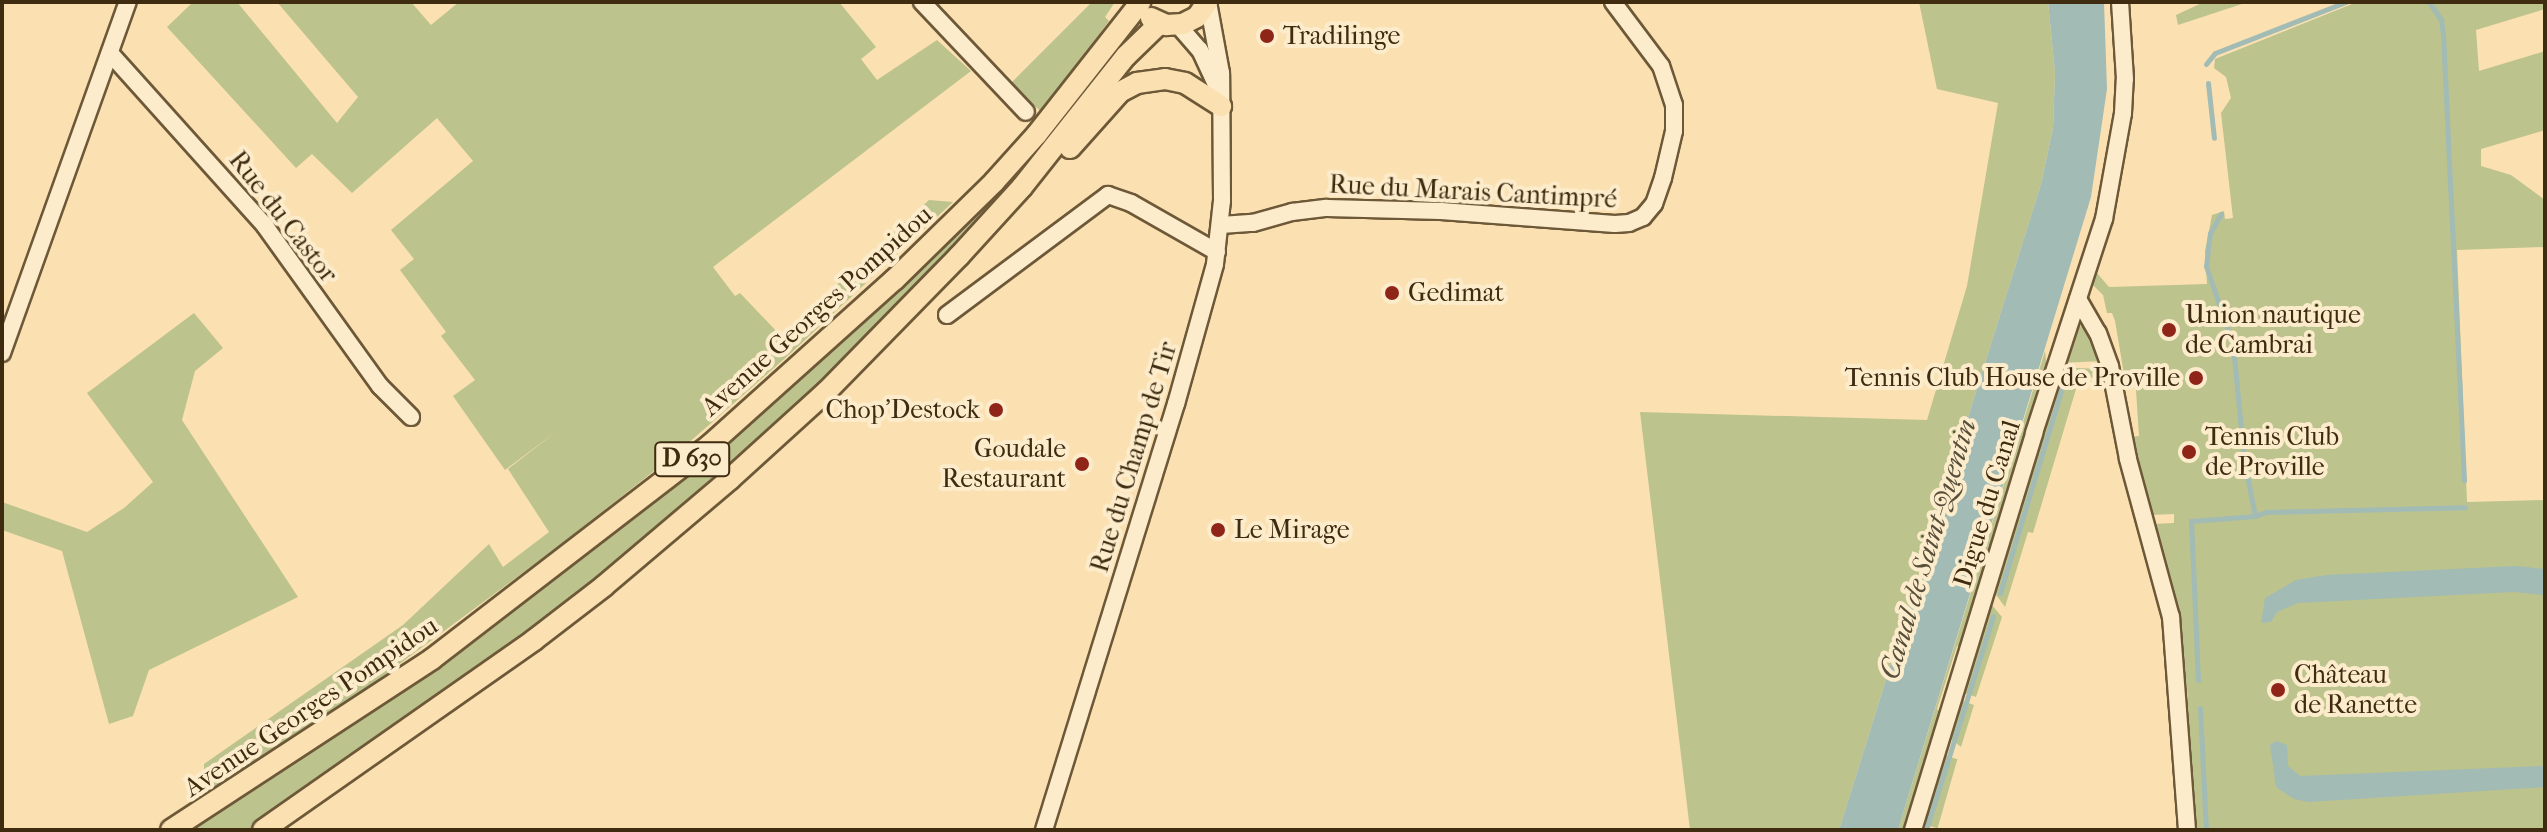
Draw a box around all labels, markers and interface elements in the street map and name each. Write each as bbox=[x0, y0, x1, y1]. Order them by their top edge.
place label: Tradilinge bbox=[1283, 20, 1400, 52]
marker: Tradilinge bbox=[1258, 27, 1276, 45]
street label: Rue du Castor bbox=[222, 145, 344, 289]
street label: Rue du Marais Cantimpré bbox=[1328, 169, 1618, 215]
street label: Avenue Georges Pompidou bbox=[695, 199, 939, 423]
place label: Gedimat bbox=[1408, 277, 1504, 309]
marker: Gedimat bbox=[1383, 284, 1401, 302]
place label: Union nautique de Cambrai bbox=[2185, 299, 2361, 360]
marker: Union nautique de Cambrai bbox=[2160, 321, 2178, 339]
street label: Rue du Champ de Tir bbox=[1084, 338, 1184, 576]
place label: Tennis Club House de Proville bbox=[1845, 362, 2180, 394]
marker: Tennis Club House de Proville bbox=[2187, 369, 2205, 387]
place label: Chop'Destock bbox=[826, 394, 980, 426]
marker: Chop'Destock bbox=[987, 401, 1005, 419]
water label: Canal de Saint-Quentin bbox=[1872, 415, 1984, 683]
street label: Digue du Canal bbox=[1947, 417, 2027, 591]
place label: Tennis Club de Proville bbox=[2205, 421, 2339, 482]
place label: Goudale Restaurant bbox=[942, 433, 1066, 494]
road number: D 630 bbox=[654, 439, 730, 479]
marker: Tennis Club de Proville bbox=[2180, 443, 2198, 461]
marker: Goudale Restaurant bbox=[1073, 455, 1091, 473]
place label: Le Mirage bbox=[1234, 514, 1350, 546]
marker: Le Mirage bbox=[1209, 521, 1227, 539]
street label: Avenue Georges Pompidou bbox=[178, 610, 444, 804]
place label: Château de Ranette bbox=[2294, 659, 2417, 720]
marker: Château de Ranette bbox=[2269, 681, 2287, 699]

